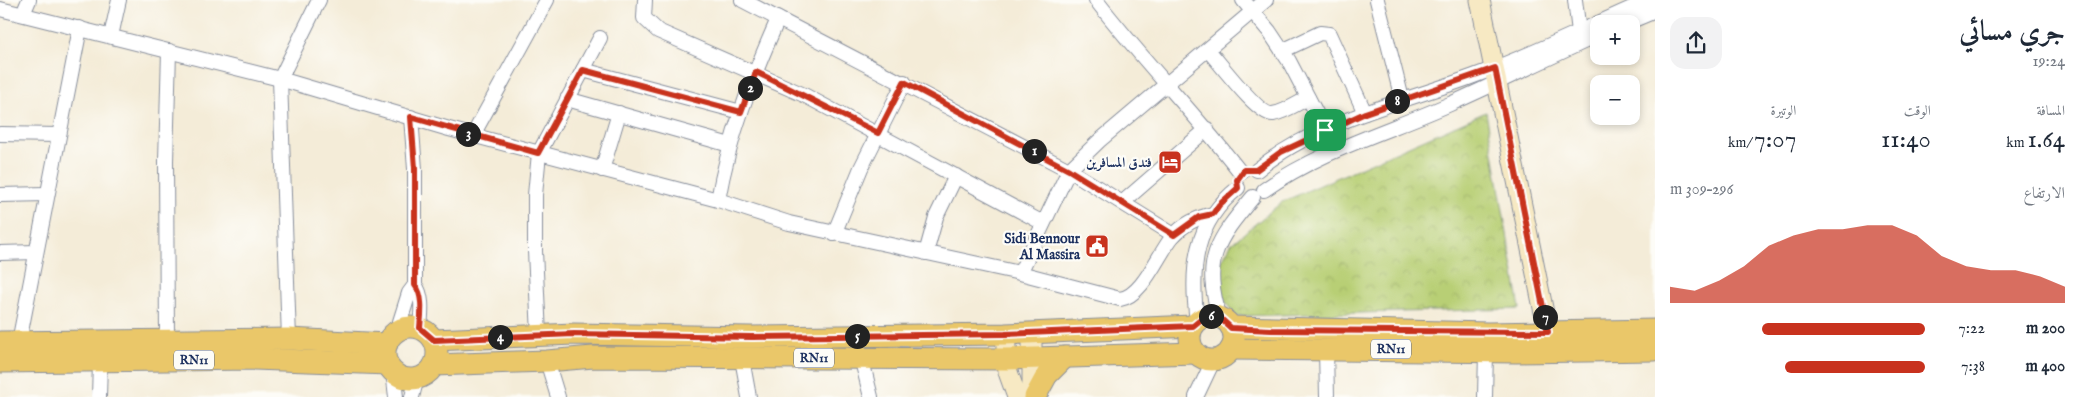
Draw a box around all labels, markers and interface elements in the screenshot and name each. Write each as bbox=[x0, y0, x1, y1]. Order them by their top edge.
map controls bbox=[1590, 15, 1640, 125]
button: + bbox=[1590, 15, 1640, 65]
text: جري مسائي bbox=[1959, 15, 2065, 50]
button: share bbox=[1670, 17, 1722, 69]
text: 19:24 bbox=[2032, 52, 2065, 72]
button: − bbox=[1590, 75, 1640, 125]
pin: 2 bbox=[738, 76, 762, 100]
text: 2 bbox=[747, 79, 754, 97]
pin: 8 bbox=[1384, 88, 1410, 114]
text: 8 bbox=[1395, 92, 1400, 110]
text: الوتيرة bbox=[1771, 102, 1796, 120]
text: الوقت bbox=[1904, 102, 1931, 120]
text: المسافة bbox=[2036, 102, 2065, 120]
pin bbox=[1304, 109, 1346, 151]
icon: arrive bbox=[1311, 116, 1339, 144]
pin: 3 bbox=[456, 122, 480, 146]
text: 7:07 bbox=[1754, 124, 1796, 156]
text: 11:40 bbox=[1881, 124, 1931, 156]
text: 1.64 bbox=[2028, 124, 2065, 156]
text: 3 bbox=[466, 125, 471, 143]
text: /km bbox=[1728, 134, 1754, 152]
text: km bbox=[2006, 134, 2028, 152]
pin: 1 bbox=[1022, 138, 1046, 164]
text: 1 bbox=[1032, 142, 1037, 160]
hotel icon: فندق المسافرين bbox=[1157, 149, 1183, 175]
place label: فندق المسافرين bbox=[1086, 154, 1152, 172]
text: 296–309 m bbox=[1670, 180, 1733, 200]
text: الارتفاع bbox=[2023, 184, 2065, 204]
place label: Sidi Bennour Al Massira bbox=[1004, 230, 1081, 264]
public building icon: Sidi Bennour Al Massira bbox=[1084, 233, 1110, 259]
pin: 6 bbox=[1198, 304, 1224, 328]
pin: 7 bbox=[1532, 304, 1558, 330]
text: 6 bbox=[1209, 307, 1214, 325]
text: 7 bbox=[1542, 308, 1549, 326]
text: 7:22 bbox=[1958, 319, 1985, 339]
text: 200 m bbox=[2026, 319, 2065, 339]
pin: 4 bbox=[488, 324, 512, 350]
pin: 5 bbox=[844, 324, 870, 348]
text: 5 bbox=[855, 327, 860, 345]
text: 4 bbox=[497, 328, 504, 346]
road number: RN11 bbox=[1371, 339, 1411, 358]
road number: RN11 bbox=[794, 348, 834, 368]
road number: RN11 bbox=[174, 350, 214, 370]
text: 7:38 bbox=[1961, 357, 1985, 377]
text: 400 m bbox=[2026, 357, 2065, 377]

